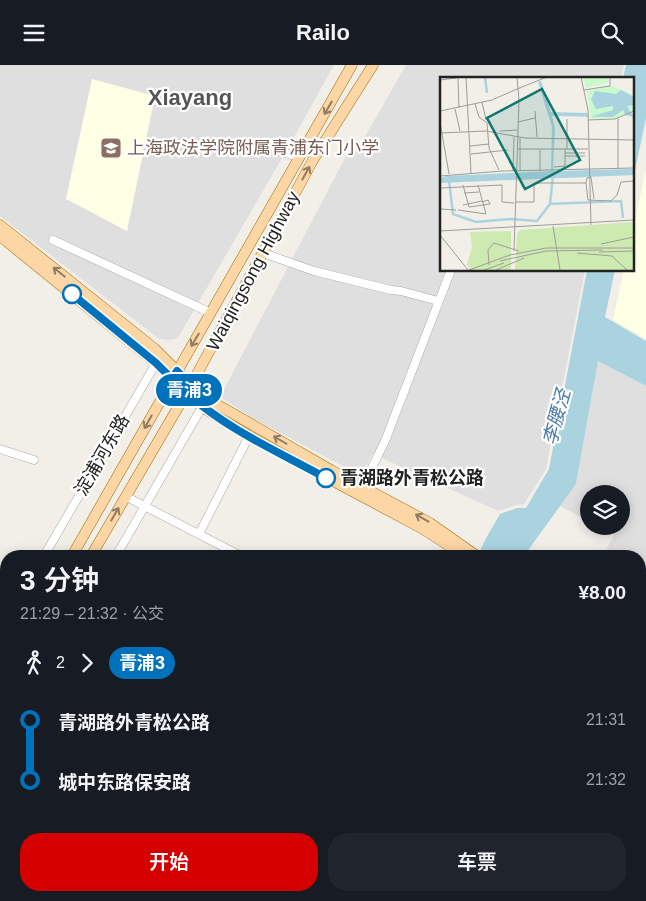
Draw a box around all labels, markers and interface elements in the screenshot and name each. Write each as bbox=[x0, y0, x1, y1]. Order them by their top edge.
icon: menu bbox=[20, 19, 48, 47]
icon: search bbox=[598, 19, 626, 47]
text: Railo bbox=[296, 20, 350, 45]
inset map bbox=[440, 77, 634, 271]
district label: Xiayang bbox=[148, 85, 232, 110]
one-way arrow bbox=[323, 100, 333, 115]
school or university icon: 上海政法学院附属青浦东门小学 bbox=[99, 136, 123, 160]
place label: 上海政法学院附属青浦东门小学 bbox=[127, 138, 379, 158]
one-way arrow bbox=[302, 166, 311, 181]
street label: Waiqingsong Highway bbox=[203, 188, 303, 354]
one-way arrow bbox=[53, 266, 66, 277]
unlabelled marker bbox=[62, 284, 82, 304]
one-way arrow bbox=[190, 332, 200, 346]
line badge: 青浦3 bbox=[160, 374, 218, 406]
text: 青浦3 bbox=[166, 380, 212, 400]
water label: 李腰泾 bbox=[539, 385, 575, 447]
street label: 淀浦河东路 bbox=[71, 411, 133, 499]
one-way arrow bbox=[143, 414, 153, 429]
one-way arrow bbox=[273, 435, 287, 445]
marker: 青湖路外青松公路 bbox=[316, 468, 336, 488]
place label: 青湖路外青松公路 bbox=[340, 468, 484, 488]
map controls bbox=[580, 485, 630, 535]
button: layers bbox=[580, 485, 630, 535]
one-way arrow bbox=[110, 507, 120, 522]
one-way arrow bbox=[415, 513, 430, 523]
text: 3 分钟 bbox=[20, 565, 99, 596]
text: ¥8.00 bbox=[578, 582, 626, 603]
text: 21:29 – 21:32 · 公交 bbox=[20, 605, 164, 622]
icon: walk bbox=[20, 649, 48, 677]
icon: forward bbox=[73, 649, 101, 677]
text: 青浦3 bbox=[119, 653, 165, 673]
text: 2 bbox=[56, 654, 65, 671]
text: 21:31 bbox=[586, 711, 626, 728]
text: 青湖路外青松公路 bbox=[58, 712, 210, 733]
text: 21:32 bbox=[586, 771, 626, 788]
text: 城中东路保安路 bbox=[58, 772, 191, 793]
button: 开始 bbox=[20, 833, 318, 891]
button: 车票 bbox=[328, 833, 626, 891]

